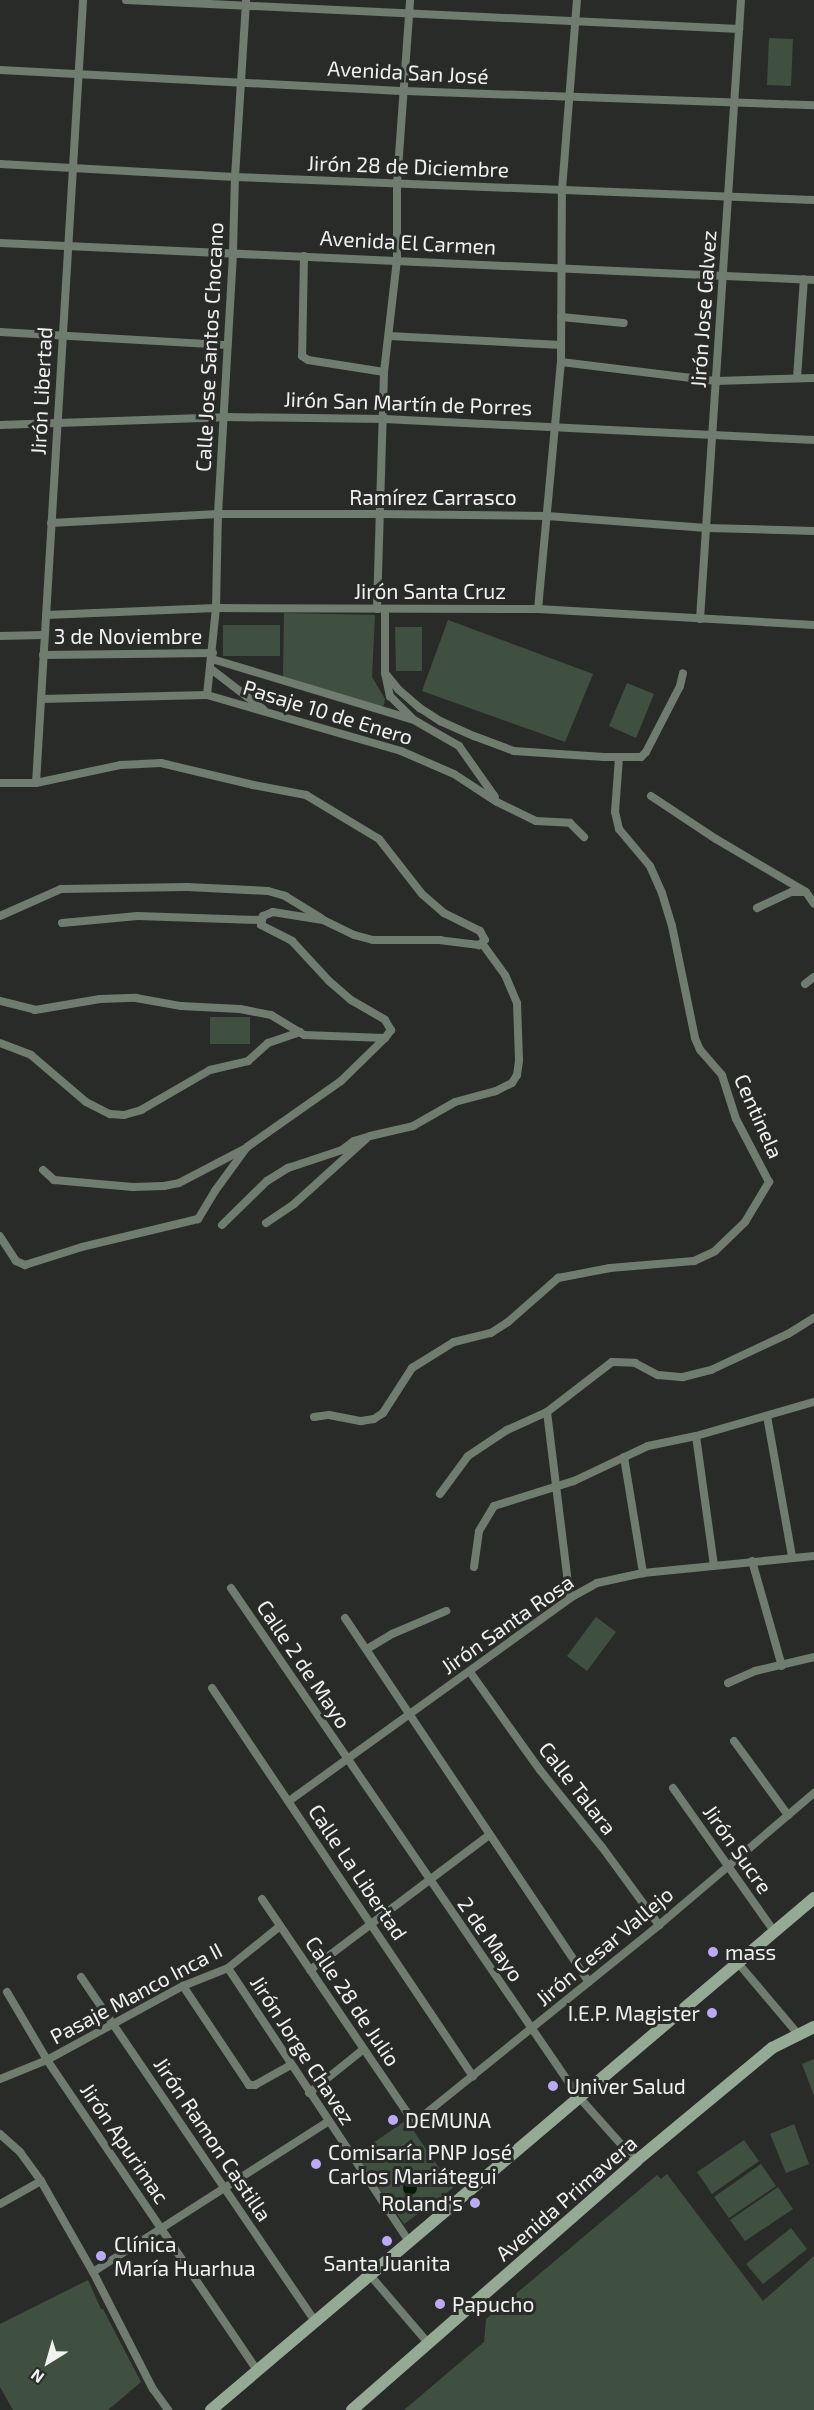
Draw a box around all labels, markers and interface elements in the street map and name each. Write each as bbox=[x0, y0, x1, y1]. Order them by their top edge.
street label: Avenida San José bbox=[327, 55, 489, 89]
street label: Jirón 28 de Diciembre bbox=[307, 150, 509, 182]
street label: Calle Jose Santos Chocano bbox=[190, 221, 228, 473]
street label: Avenida El Carmen bbox=[319, 225, 497, 259]
street label: Jirón Jose Galvez bbox=[685, 229, 721, 389]
street label: Jirón Libertad bbox=[25, 326, 57, 456]
street label: Jirón San Martín de Porres bbox=[283, 386, 533, 420]
street label: Ramírez Carrasco bbox=[349, 484, 517, 510]
street label: Jirón Santa Cruz bbox=[354, 578, 506, 604]
street label: 3 de Noviembre bbox=[54, 623, 202, 649]
street label: Pasaje 10 de Enero bbox=[240, 674, 416, 750]
street label: Centinela bbox=[729, 1070, 789, 1162]
street label: Jirón Santa Rosa bbox=[436, 1569, 578, 1679]
street label: Calle 2 de Mayo bbox=[252, 1595, 356, 1733]
street label: Calle Talara bbox=[534, 1736, 622, 1840]
street label: Calle La Libertad bbox=[303, 1799, 413, 1945]
street label: Jirón Sucre bbox=[698, 1800, 778, 1898]
street label: Jirón Cesar Vallejo bbox=[530, 1881, 678, 2011]
street label: 2 de Mayo bbox=[453, 1892, 529, 1986]
street label: Calle 28 de Julio bbox=[300, 1931, 406, 2071]
street label: Pasaje Manco Inca II bbox=[46, 1937, 226, 2049]
place label: mass bbox=[725, 1939, 776, 1965]
marker: mass bbox=[706, 1945, 720, 1959]
street label: Jirón Jorge Chavez bbox=[245, 1971, 361, 2129]
place label: I.E.P. Magister bbox=[568, 2000, 700, 2026]
marker: I.E.P. Magister bbox=[705, 2006, 719, 2020]
street label: Jirón Ramon Castilla bbox=[149, 2052, 277, 2226]
place label: Univer Salud bbox=[566, 2073, 686, 2099]
marker: Univer Salud bbox=[544, 2077, 562, 2095]
street label: Jirón Apurimac bbox=[75, 2078, 175, 2208]
place label: DEMUNA bbox=[405, 2107, 491, 2133]
marker: DEMUNA bbox=[386, 2113, 400, 2127]
street label: Avenida Primavera bbox=[490, 2130, 642, 2266]
place label: Comisaría PNP José Carlos Mariátegui bbox=[328, 2139, 513, 2189]
marker: Comisaría PNP José Carlos Mariátegui bbox=[309, 2157, 323, 2171]
place label: Roland's bbox=[381, 2190, 463, 2216]
marker: Roland's bbox=[468, 2196, 482, 2210]
place label: Clínica María Huarhua bbox=[114, 2231, 255, 2281]
marker: Santa Juanita bbox=[380, 2234, 394, 2248]
marker: Clínica María Huarhua bbox=[92, 2247, 110, 2265]
place label: Santa Juanita bbox=[323, 2250, 451, 2276]
place label: Papucho bbox=[452, 2291, 534, 2317]
marker: Papucho bbox=[433, 2297, 447, 2311]
north arrow bbox=[18, 2332, 78, 2392]
text: N bbox=[27, 2366, 47, 2388]

